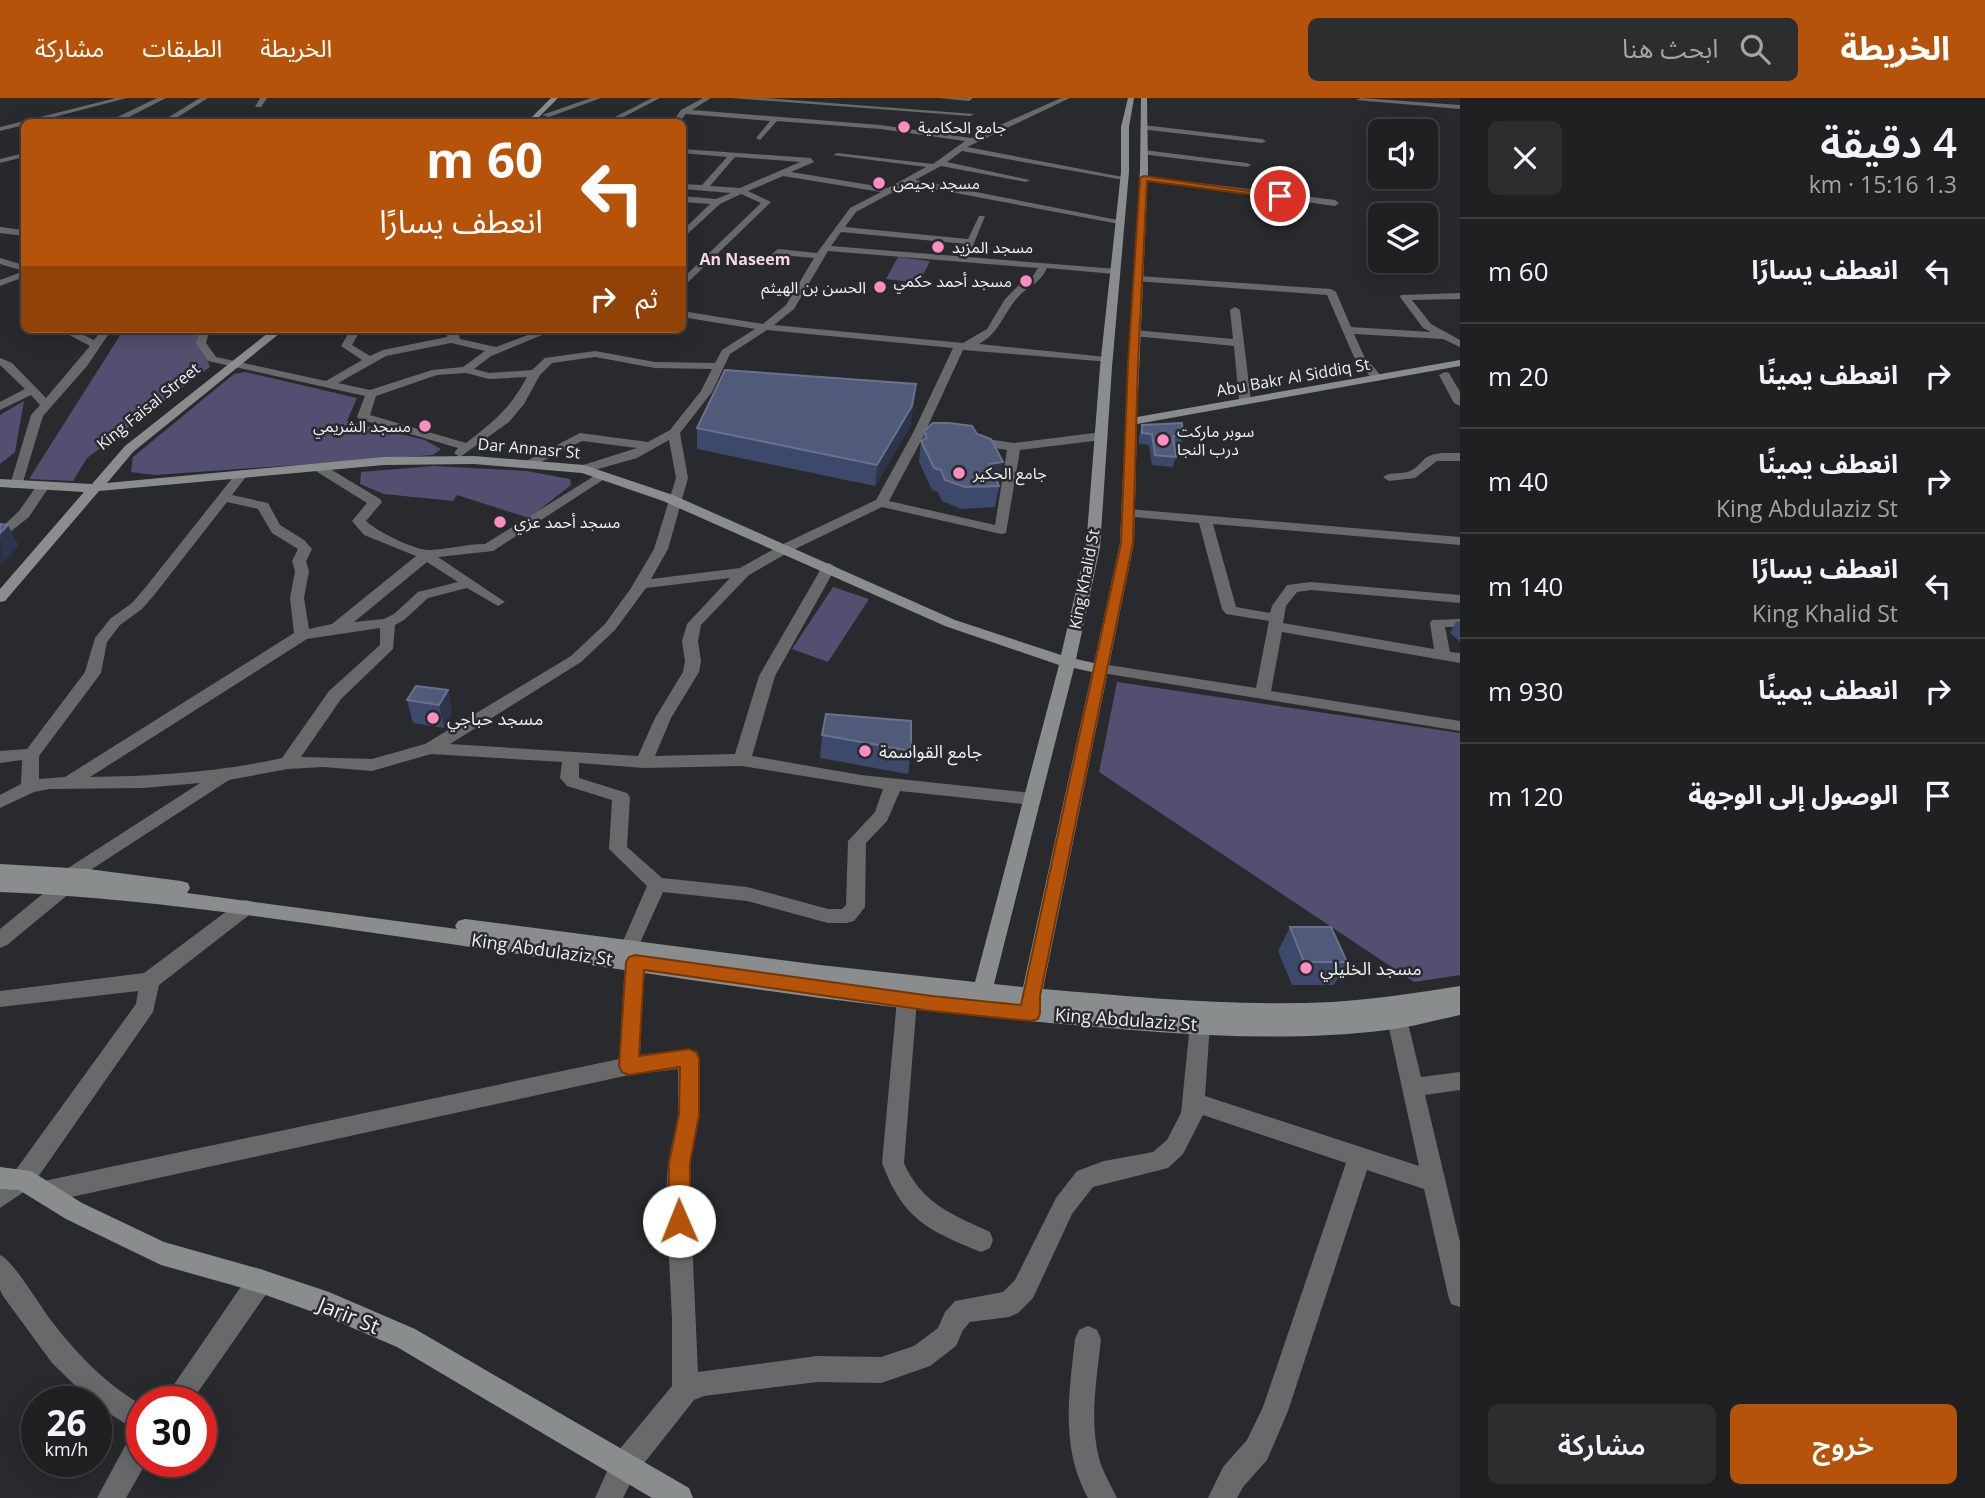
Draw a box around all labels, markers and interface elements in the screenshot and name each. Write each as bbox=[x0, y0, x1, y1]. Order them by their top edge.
search box bbox=[1308, 18, 1798, 81]
text: الخريطة bbox=[1840, 25, 1950, 70]
text: ابحث هنا bbox=[1622, 30, 1718, 66]
icon: search bbox=[1736, 30, 1774, 68]
text: مشاركة bbox=[35, 31, 104, 64]
text: الطبقات bbox=[142, 31, 222, 64]
text: الخريطة bbox=[260, 31, 332, 64]
text: 4 دقيقة bbox=[1820, 113, 1957, 170]
place label: جامع الحكامية bbox=[918, 116, 1006, 140]
marker: جامع الحكامية bbox=[896, 119, 912, 135]
map controls bbox=[1368, 119, 1438, 273]
button: sound bbox=[1368, 119, 1438, 189]
button: close bbox=[1488, 121, 1562, 195]
text: 60 m bbox=[426, 126, 543, 192]
icon: left bbox=[567, 147, 658, 238]
pin bbox=[1250, 166, 1310, 226]
text: 1.3 km · 15:16 bbox=[1809, 168, 1957, 200]
place label: مسجد بحيص bbox=[893, 172, 980, 194]
marker: مسجد بحيص bbox=[871, 175, 887, 191]
icon: arrive bbox=[1261, 177, 1299, 215]
text: انعطف يسارًا bbox=[379, 199, 543, 242]
button: layers bbox=[1368, 203, 1438, 273]
place label: مسجد المزيد bbox=[952, 236, 1033, 258]
marker: مسجد المزيد bbox=[930, 239, 946, 255]
district label: An Naseem bbox=[700, 248, 790, 270]
text: انعطف يسارًا bbox=[1752, 251, 1898, 287]
icon: left bbox=[1919, 252, 1957, 290]
text: 60 m bbox=[1488, 253, 1549, 289]
place label: مسجد أحمد حكمي bbox=[893, 270, 1012, 294]
marker: مسجد أحمد حكمي bbox=[1018, 273, 1034, 289]
place label: الحسن بن الهيثم bbox=[761, 276, 866, 300]
marker: الحسن بن الهيثم bbox=[872, 279, 888, 295]
icon: right bbox=[584, 280, 622, 318]
text: ثم bbox=[636, 280, 658, 316]
street label: Abu Bakr Al Siddiq St bbox=[1215, 353, 1372, 401]
text: انعطف يمينًا bbox=[1758, 356, 1898, 392]
street label: King Faisal Street bbox=[92, 357, 205, 455]
icon: right bbox=[1919, 357, 1957, 395]
text: 20 m bbox=[1488, 358, 1549, 394]
place label: مسجد الشريمي bbox=[313, 415, 411, 439]
marker: مسجد الشريمي bbox=[417, 418, 433, 434]
place label: سوبر ماركت درب النجا bbox=[1177, 420, 1254, 460]
marker: سوبر ماركت درب النجا bbox=[1155, 432, 1171, 448]
street label: Dar Annasr St bbox=[477, 433, 581, 463]
text: انعطف يمينًا bbox=[1758, 445, 1898, 481]
place label: جامع الحكير bbox=[972, 462, 1047, 486]
icon: right bbox=[1919, 462, 1957, 500]
text: 40 m bbox=[1488, 463, 1549, 499]
marker: جامع الحكير bbox=[951, 465, 967, 481]
text: King Abdulaziz St bbox=[1716, 492, 1898, 524]
place label: مسجد أحمد عزي bbox=[514, 511, 621, 535]
marker: مسجد أحمد عزي bbox=[492, 514, 508, 530]
street label: King Khalid St bbox=[1064, 527, 1105, 631]
text: انعطف يسارًا bbox=[1752, 550, 1898, 586]
icon: left bbox=[1919, 567, 1957, 605]
text: 140 m bbox=[1488, 568, 1563, 604]
text: King Khalid St bbox=[1752, 597, 1898, 629]
text: انعطف يمينًا bbox=[1758, 671, 1898, 707]
icon: right bbox=[1919, 672, 1957, 710]
text: 930 m bbox=[1488, 673, 1563, 709]
place label: مسجد حباجي bbox=[447, 706, 543, 732]
marker: مسجد حباجي bbox=[425, 710, 441, 726]
place label: جامع القواسمة bbox=[879, 739, 982, 766]
marker: جامع القواسمة bbox=[857, 743, 873, 759]
text: الوصول إلى الوجهة bbox=[1688, 776, 1898, 812]
icon: arrive bbox=[1919, 777, 1957, 815]
text: 120 m bbox=[1488, 778, 1563, 814]
street label: King Abdulaziz St bbox=[470, 927, 614, 971]
place label: مسجد الخليلي bbox=[1320, 956, 1422, 982]
marker: مسجد الخليلي bbox=[1298, 960, 1314, 976]
street label: King Abdulaziz St bbox=[1054, 1002, 1198, 1036]
position arrow bbox=[642, 1184, 716, 1258]
street label: Jarir St bbox=[312, 1289, 384, 1340]
speed limit sign: 30 bbox=[126, 1386, 217, 1477]
text: 26 bbox=[46, 1399, 87, 1446]
button: مشاركة bbox=[1488, 1404, 1716, 1484]
button: خروج bbox=[1730, 1404, 1957, 1484]
text: km/h bbox=[45, 1437, 88, 1461]

